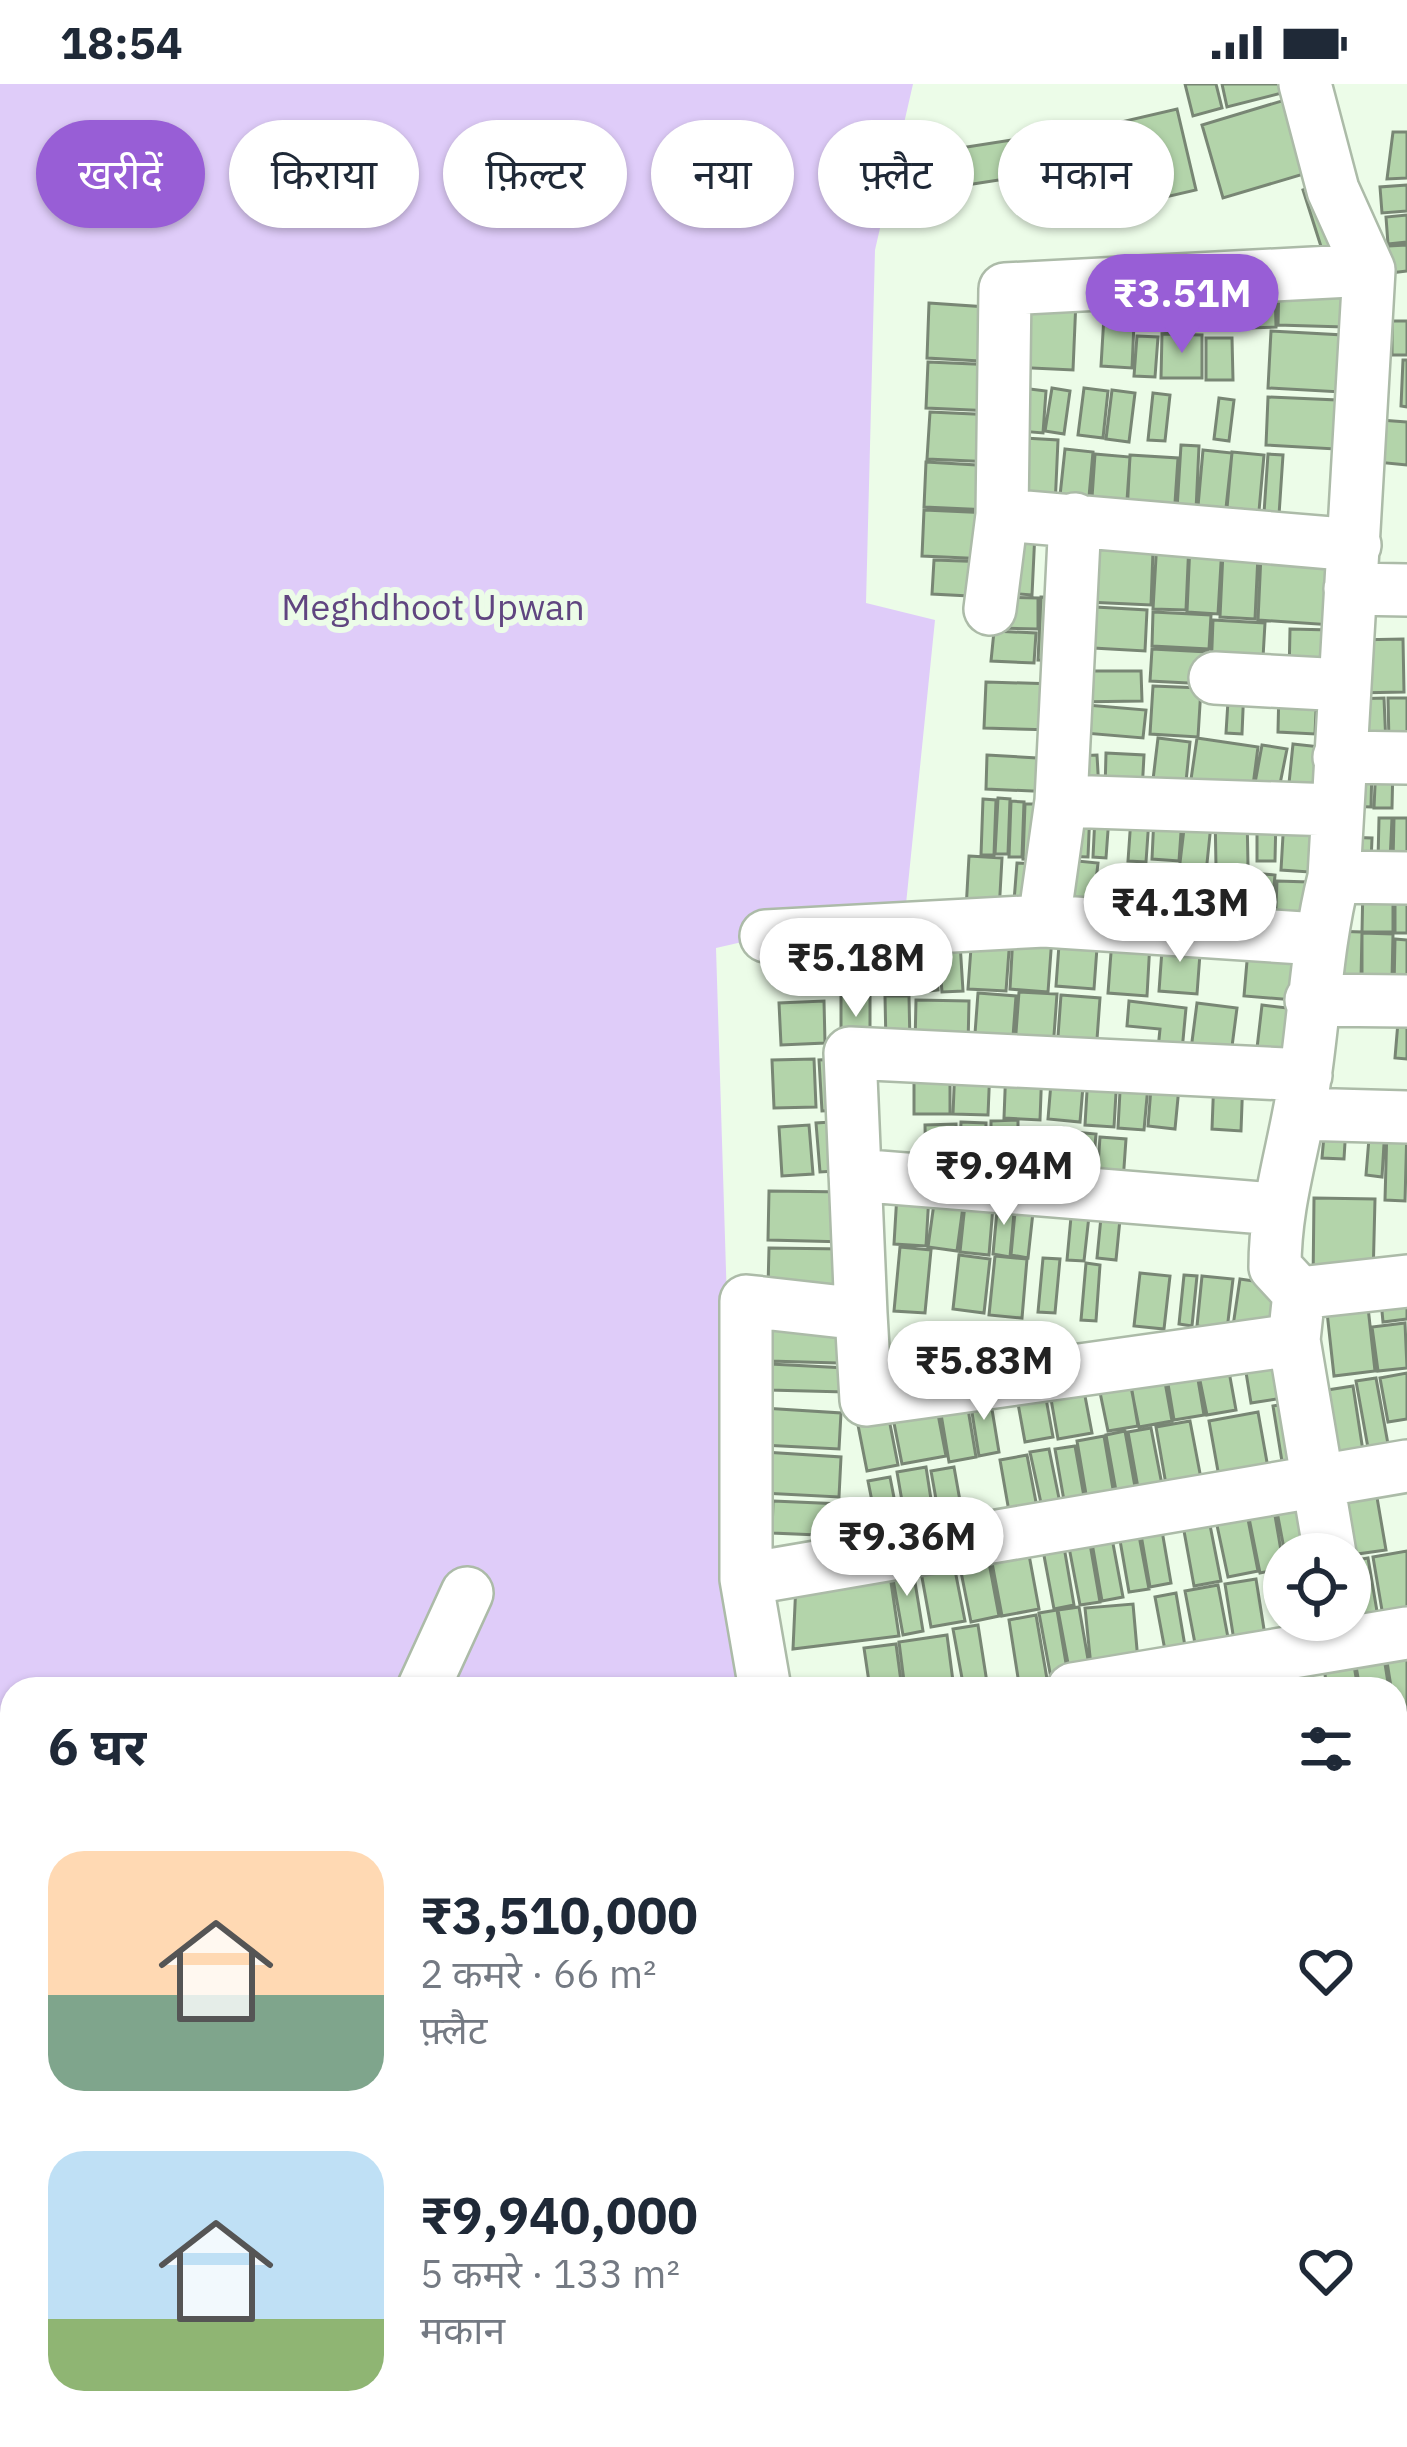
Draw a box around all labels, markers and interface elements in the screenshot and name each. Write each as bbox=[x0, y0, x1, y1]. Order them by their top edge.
text: 18:54 bbox=[60, 13, 183, 71]
chip: खरीदें bbox=[36, 120, 205, 228]
chip: किराया bbox=[229, 120, 419, 228]
chip: फ़िल्टर bbox=[443, 120, 627, 228]
chip: नया bbox=[651, 120, 794, 228]
chip: फ़्लैट bbox=[818, 120, 974, 228]
chip: मकान bbox=[998, 120, 1174, 228]
pin: ₹3.51M bbox=[1084, 254, 1280, 356]
text: ₹3.51M bbox=[1113, 267, 1251, 318]
park label: Meghdhoot Upwan bbox=[281, 583, 585, 630]
pin: ₹4.13M bbox=[1082, 863, 1278, 965]
text: ₹4.13M bbox=[1111, 876, 1249, 927]
pin: ₹5.18M bbox=[758, 918, 954, 1020]
text: ₹5.18M bbox=[787, 931, 925, 982]
pin: ₹9.94M bbox=[906, 1126, 1102, 1228]
text: ₹9.94M bbox=[935, 1139, 1073, 1190]
pin: ₹5.83M bbox=[886, 1321, 1082, 1423]
text: ₹5.83M bbox=[915, 1334, 1053, 1385]
pin: ₹9.36M bbox=[809, 1497, 1005, 1599]
text: ₹9.36M bbox=[838, 1510, 976, 1561]
map controls bbox=[1263, 1533, 1371, 1641]
button: locate bbox=[1263, 1533, 1371, 1641]
text: 6 घर bbox=[48, 1713, 146, 1779]
icon: filters bbox=[1293, 1716, 1359, 1782]
text: ₹3,510,000 bbox=[420, 1882, 698, 1948]
icon: home bbox=[144, 1899, 288, 2043]
icon: heart bbox=[1293, 1938, 1359, 2004]
text: 2 कमरे · 66 m² bbox=[420, 1948, 657, 1999]
text: फ़्लैट bbox=[420, 2004, 487, 2055]
text: ₹9,940,000 bbox=[420, 2182, 698, 2248]
icon: home bbox=[144, 2199, 288, 2343]
icon: heart bbox=[1293, 2238, 1359, 2304]
text: 5 कमरे · 133 m² bbox=[420, 2248, 680, 2299]
text: मकान bbox=[420, 2304, 505, 2355]

